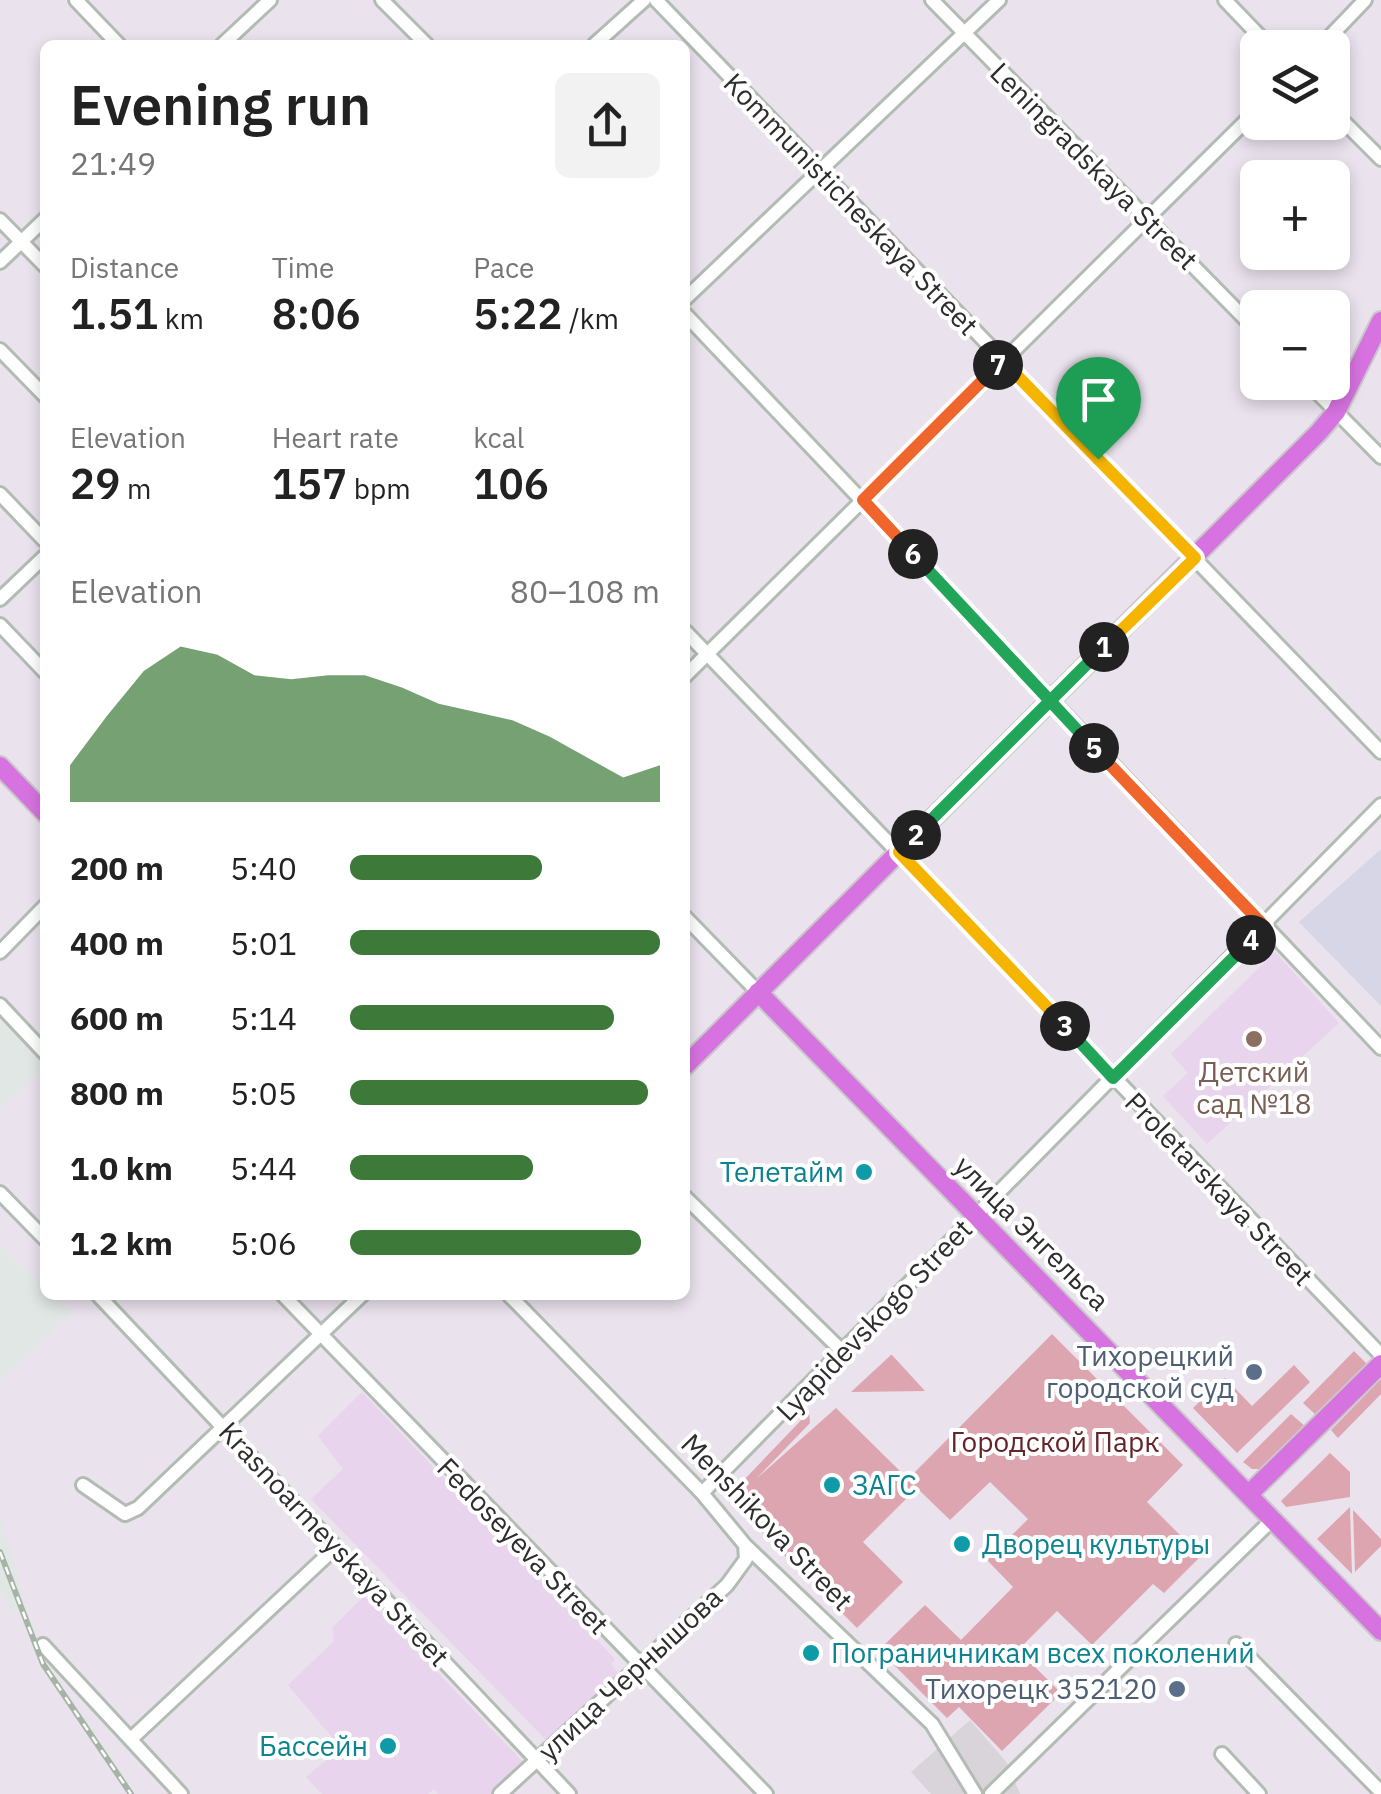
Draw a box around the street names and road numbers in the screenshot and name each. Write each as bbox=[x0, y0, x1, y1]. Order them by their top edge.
street label: Leningradskaya Street bbox=[983, 54, 1206, 277]
street label: Kommunisticheskaya Street bbox=[716, 65, 987, 343]
street label: Proletarskaya Street bbox=[1117, 1084, 1321, 1293]
street label: улица Энгельса bbox=[947, 1147, 1118, 1318]
street label: Lyapidevskogo Street bbox=[768, 1211, 980, 1429]
street label: Krasnoarmeyskaya Street bbox=[211, 1413, 458, 1674]
street label: Menshikova Street bbox=[673, 1425, 861, 1618]
street label: Fedoseyeva Street bbox=[429, 1449, 617, 1642]
street label: улица Чернышова bbox=[530, 1579, 730, 1769]

